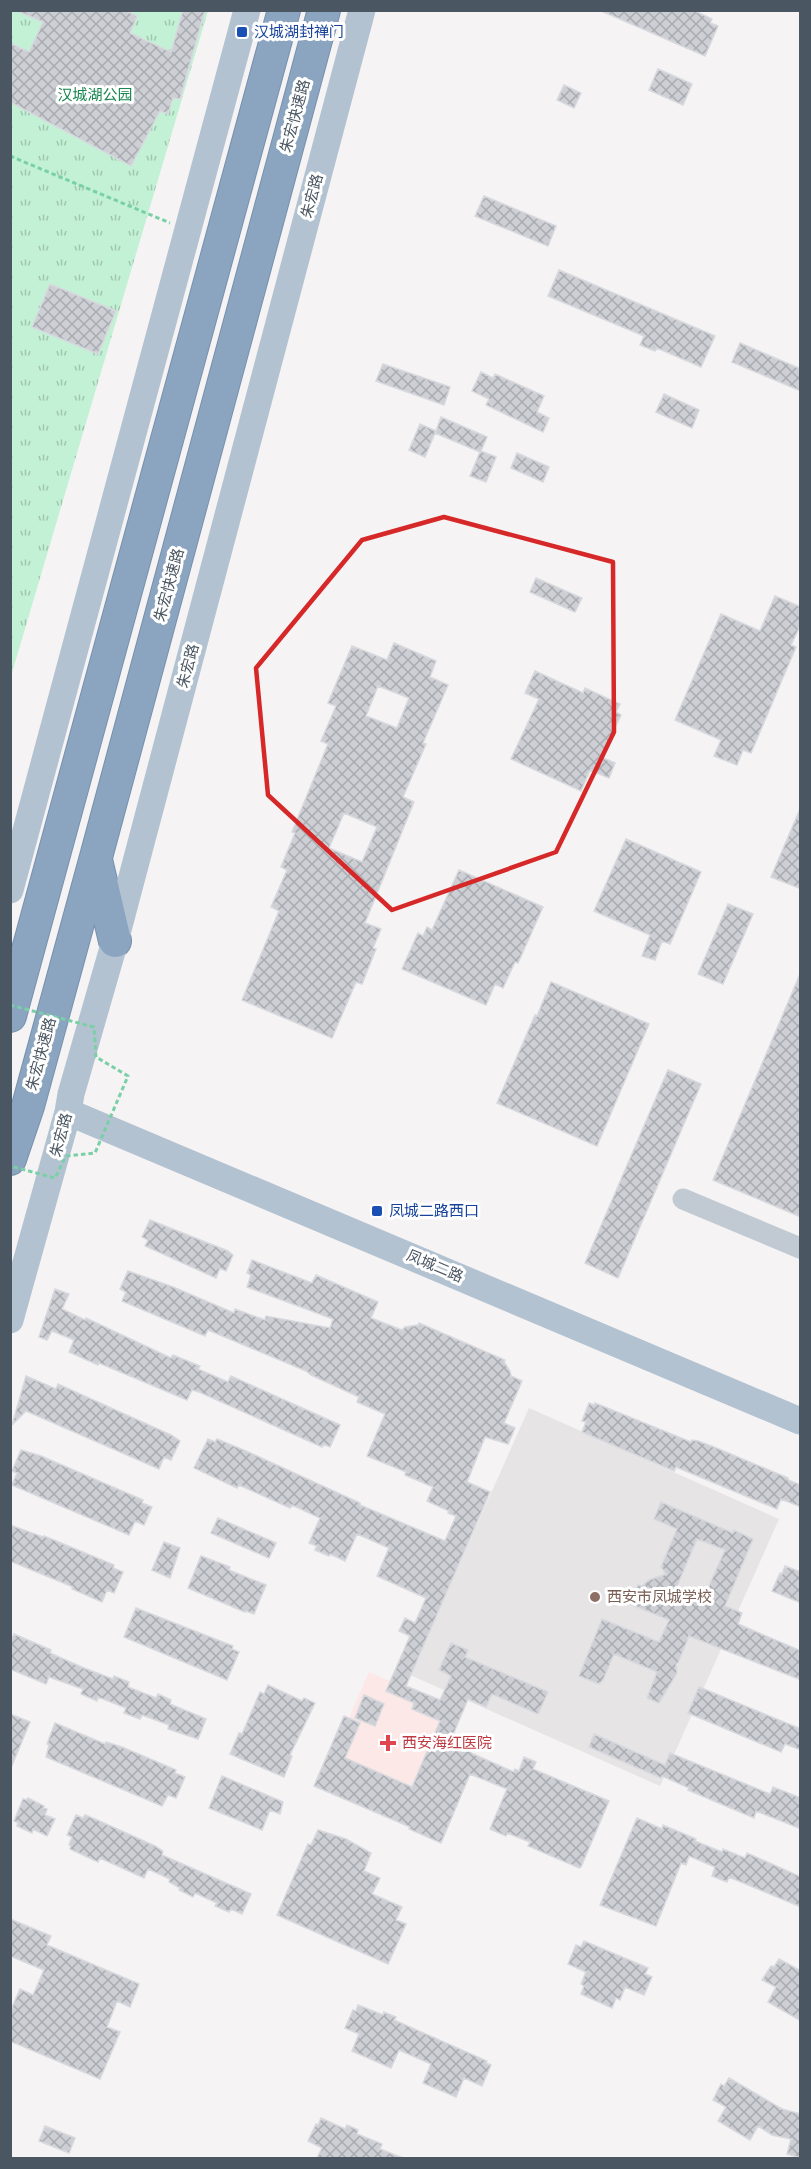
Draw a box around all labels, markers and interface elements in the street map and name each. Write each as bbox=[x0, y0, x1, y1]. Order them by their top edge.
place label: 汉城湖封禅门 bbox=[254, 23, 344, 41]
marker: 汉城湖封禅门 bbox=[235, 25, 249, 39]
street label: 朱宏快速路 bbox=[277, 77, 313, 155]
park label: 汉城湖公园 bbox=[57, 86, 133, 104]
street label: 朱宏路 bbox=[297, 172, 327, 220]
street label: 朱宏快速路 bbox=[151, 546, 187, 624]
street label: 朱宏路 bbox=[173, 642, 203, 690]
street label: 朱宏快速路 bbox=[23, 1015, 59, 1093]
street label: 朱宏路 bbox=[46, 1111, 76, 1159]
place label: 凤城二路西口 bbox=[389, 1202, 479, 1220]
marker: 凤城二路西口 bbox=[370, 1204, 384, 1218]
street label: 凤城二路 bbox=[404, 1246, 466, 1286]
place label: 西安市凤城学校 bbox=[607, 1588, 712, 1606]
marker: 西安市凤城学校 bbox=[588, 1590, 602, 1604]
marker: 西安海红医院 bbox=[379, 1734, 397, 1752]
place label: 西安海红医院 bbox=[402, 1734, 492, 1752]

